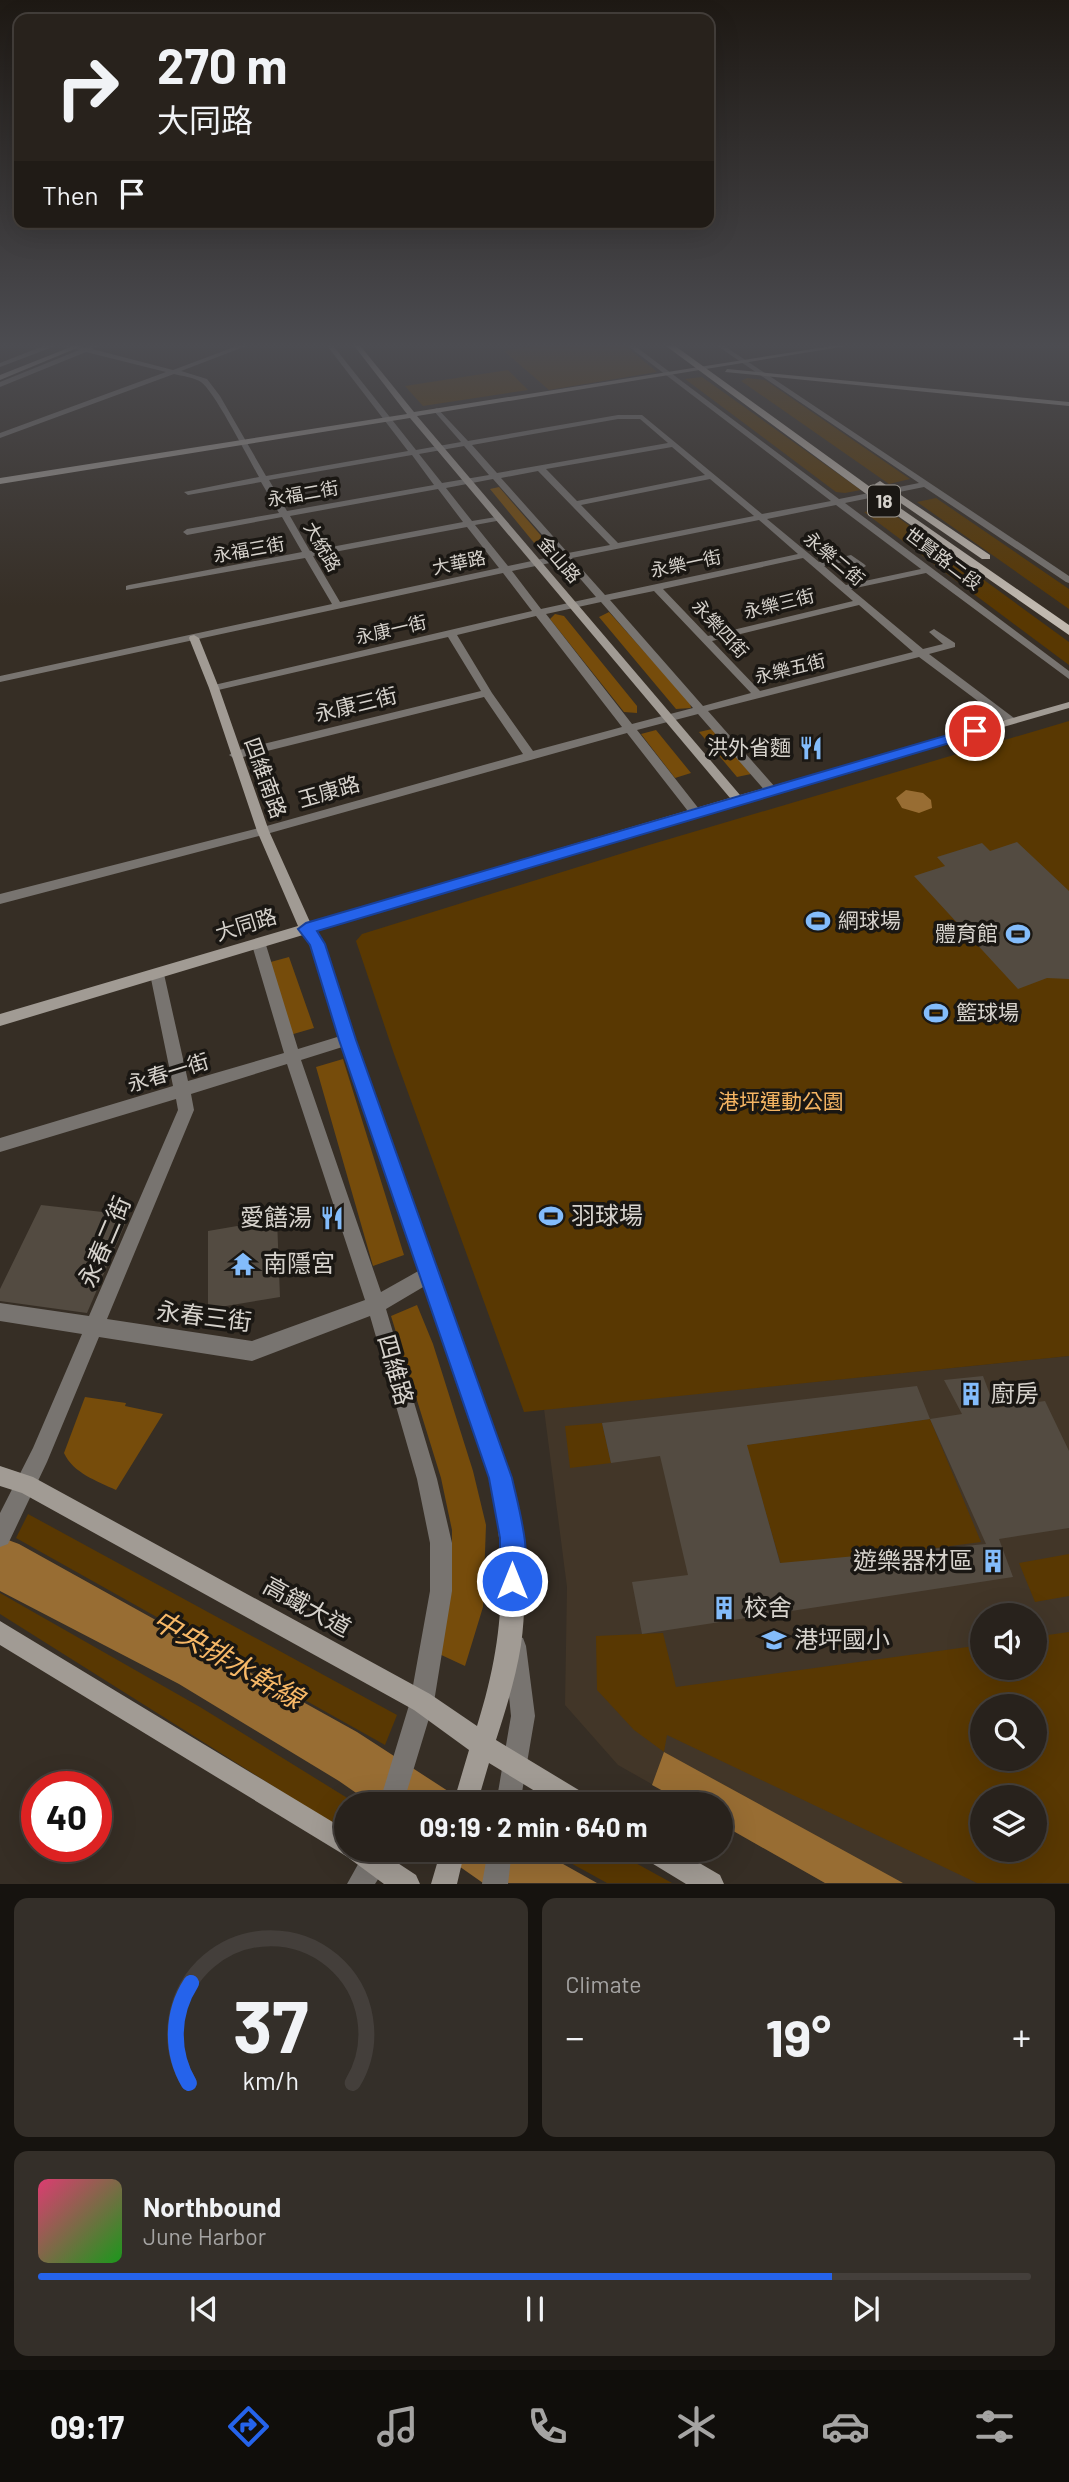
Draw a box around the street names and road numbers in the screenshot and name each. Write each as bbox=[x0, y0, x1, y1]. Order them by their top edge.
street label: 永福二街 bbox=[265, 476, 340, 510]
road number: 18 bbox=[868, 486, 900, 516]
street label: 大統路 bbox=[300, 518, 346, 575]
street label: 世賢路二段 bbox=[901, 522, 986, 594]
street label: 永樂二街 bbox=[800, 527, 869, 590]
street label: 永福三街 bbox=[211, 532, 286, 566]
street label: 金山路 bbox=[534, 532, 586, 587]
street label: 永樂一街 bbox=[648, 545, 723, 581]
street label: 大華路 bbox=[430, 546, 487, 578]
street label: 永樂三街 bbox=[741, 584, 816, 622]
street label: 永樂四街 bbox=[688, 594, 753, 662]
street label: 永康一街 bbox=[353, 610, 428, 648]
street label: 永樂五街 bbox=[752, 649, 827, 687]
street label: 永康三街 bbox=[312, 681, 399, 726]
street label: 四維南路 bbox=[240, 734, 293, 821]
street label: 玉康路 bbox=[295, 770, 362, 811]
street label: 大同路 bbox=[212, 902, 279, 945]
street label: 永春一街 bbox=[124, 1047, 211, 1096]
street label: 永春二街 bbox=[72, 1192, 136, 1291]
street label: 永春三街 bbox=[155, 1295, 254, 1336]
street label: 四維路 bbox=[373, 1331, 420, 1408]
street label: 高鐵大道 bbox=[259, 1570, 357, 1642]

